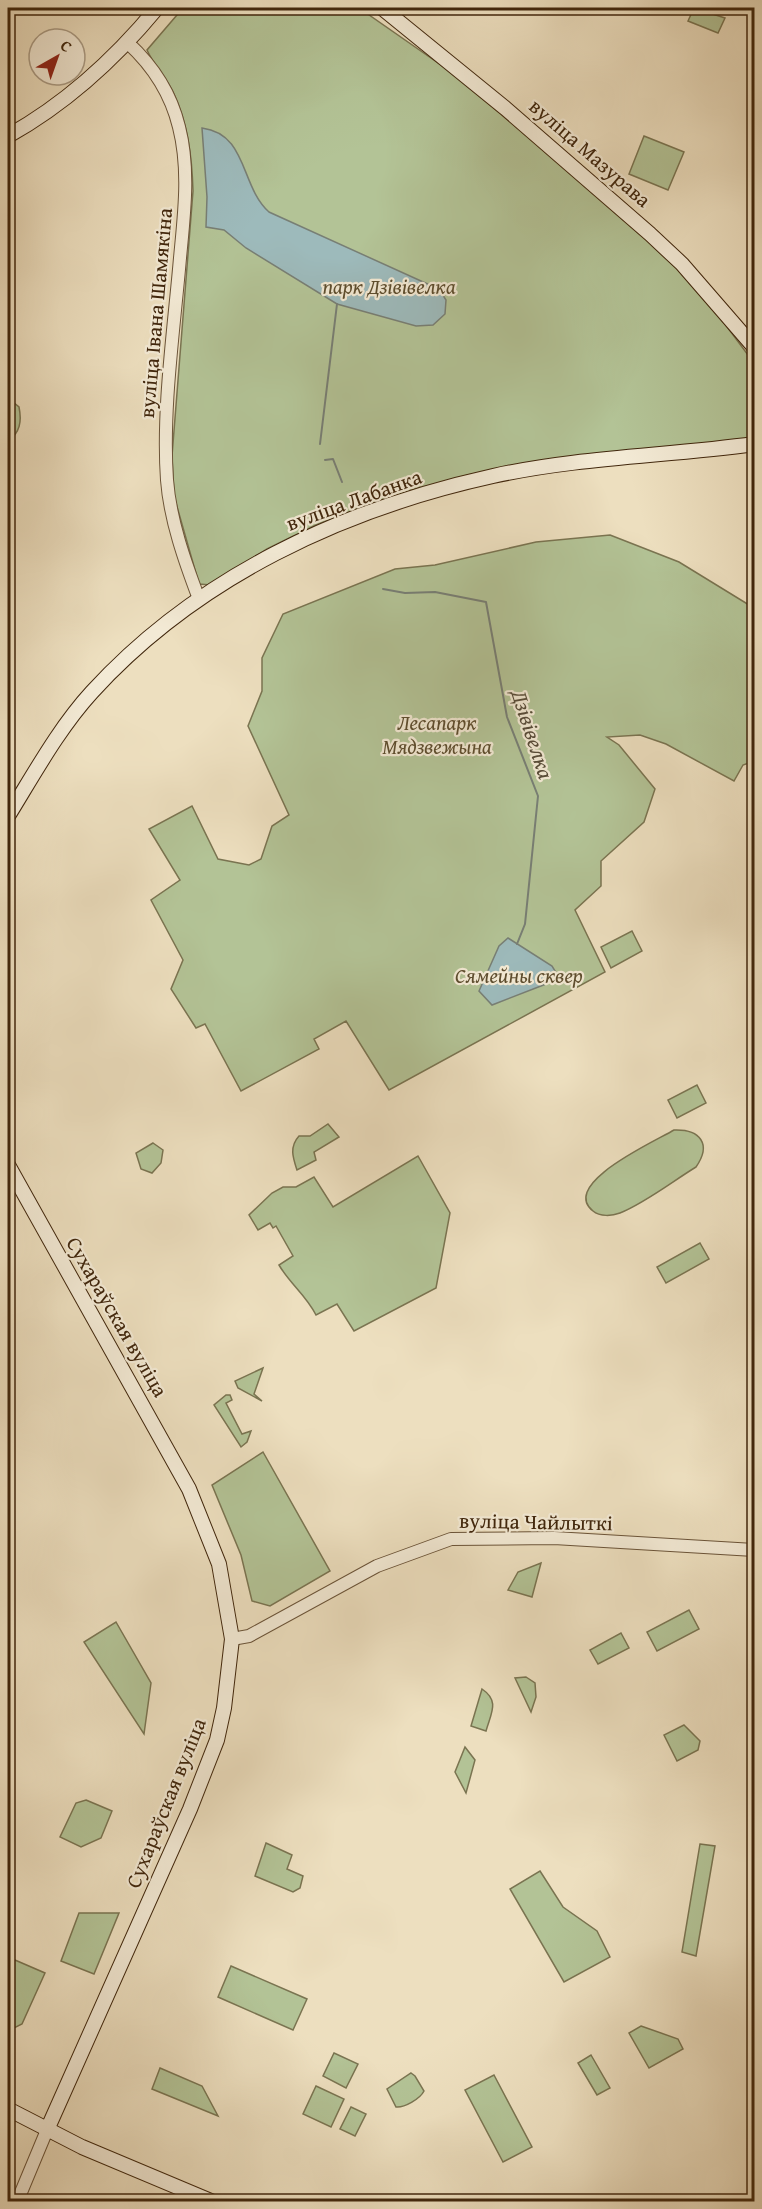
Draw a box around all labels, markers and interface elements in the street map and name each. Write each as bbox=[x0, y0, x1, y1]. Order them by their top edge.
north arrow bbox=[27, 27, 87, 87]
text: С bbox=[55, 33, 78, 58]
street label: вуліца Мазурава bbox=[522, 91, 658, 214]
street label: вуліца Івана Шамякіна bbox=[131, 207, 180, 419]
park label: парк Дзівівелка bbox=[322, 271, 456, 302]
street label: вуліца Лабанка bbox=[282, 461, 426, 538]
water label: Дзівівелка bbox=[503, 683, 562, 783]
park label: Лесапарк Мядзвежына bbox=[382, 707, 492, 762]
park label: Сямейны сквер bbox=[455, 960, 583, 991]
street label: Сухараўская вуліца bbox=[59, 1231, 176, 1403]
street label: вуліца Чайлыткі bbox=[459, 1505, 613, 1538]
street label: Сухараўская вуліца bbox=[117, 1713, 214, 1892]

